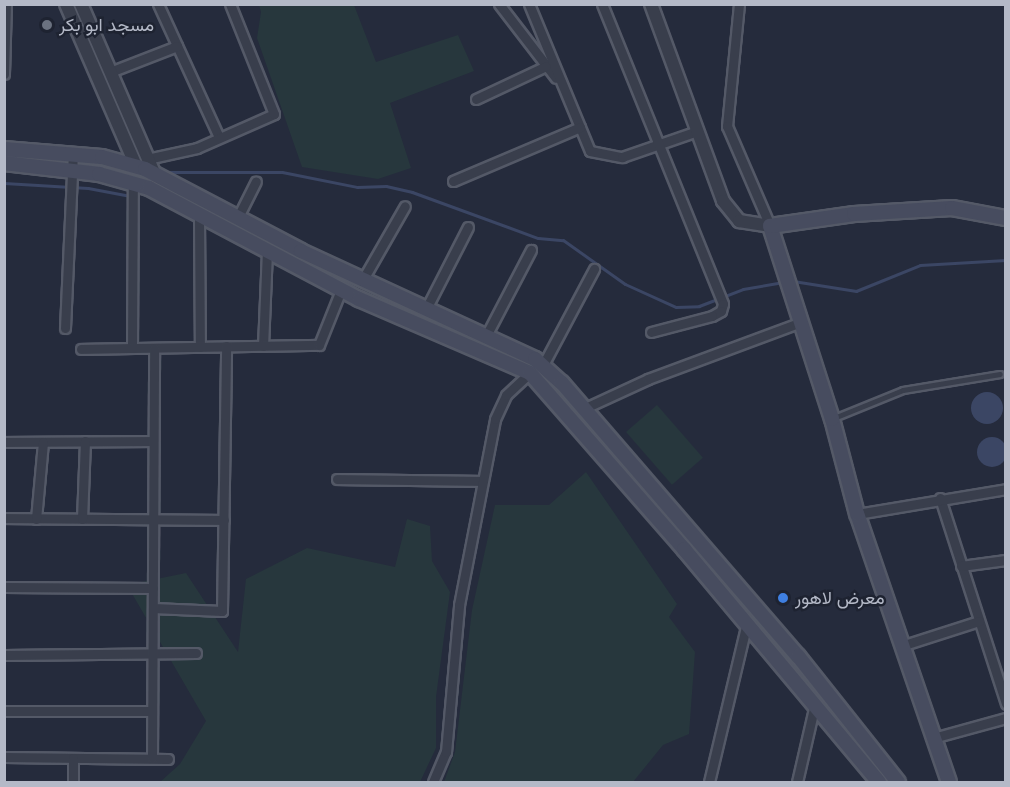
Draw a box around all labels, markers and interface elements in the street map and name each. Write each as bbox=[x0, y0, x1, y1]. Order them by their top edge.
place label: مسجد ابو بكر bbox=[59, 14, 154, 36]
marker: مسجد ابو بكر bbox=[40, 18, 54, 32]
place label: معرض لاهور bbox=[795, 587, 885, 609]
marker: معرض لاهور bbox=[776, 591, 790, 605]

